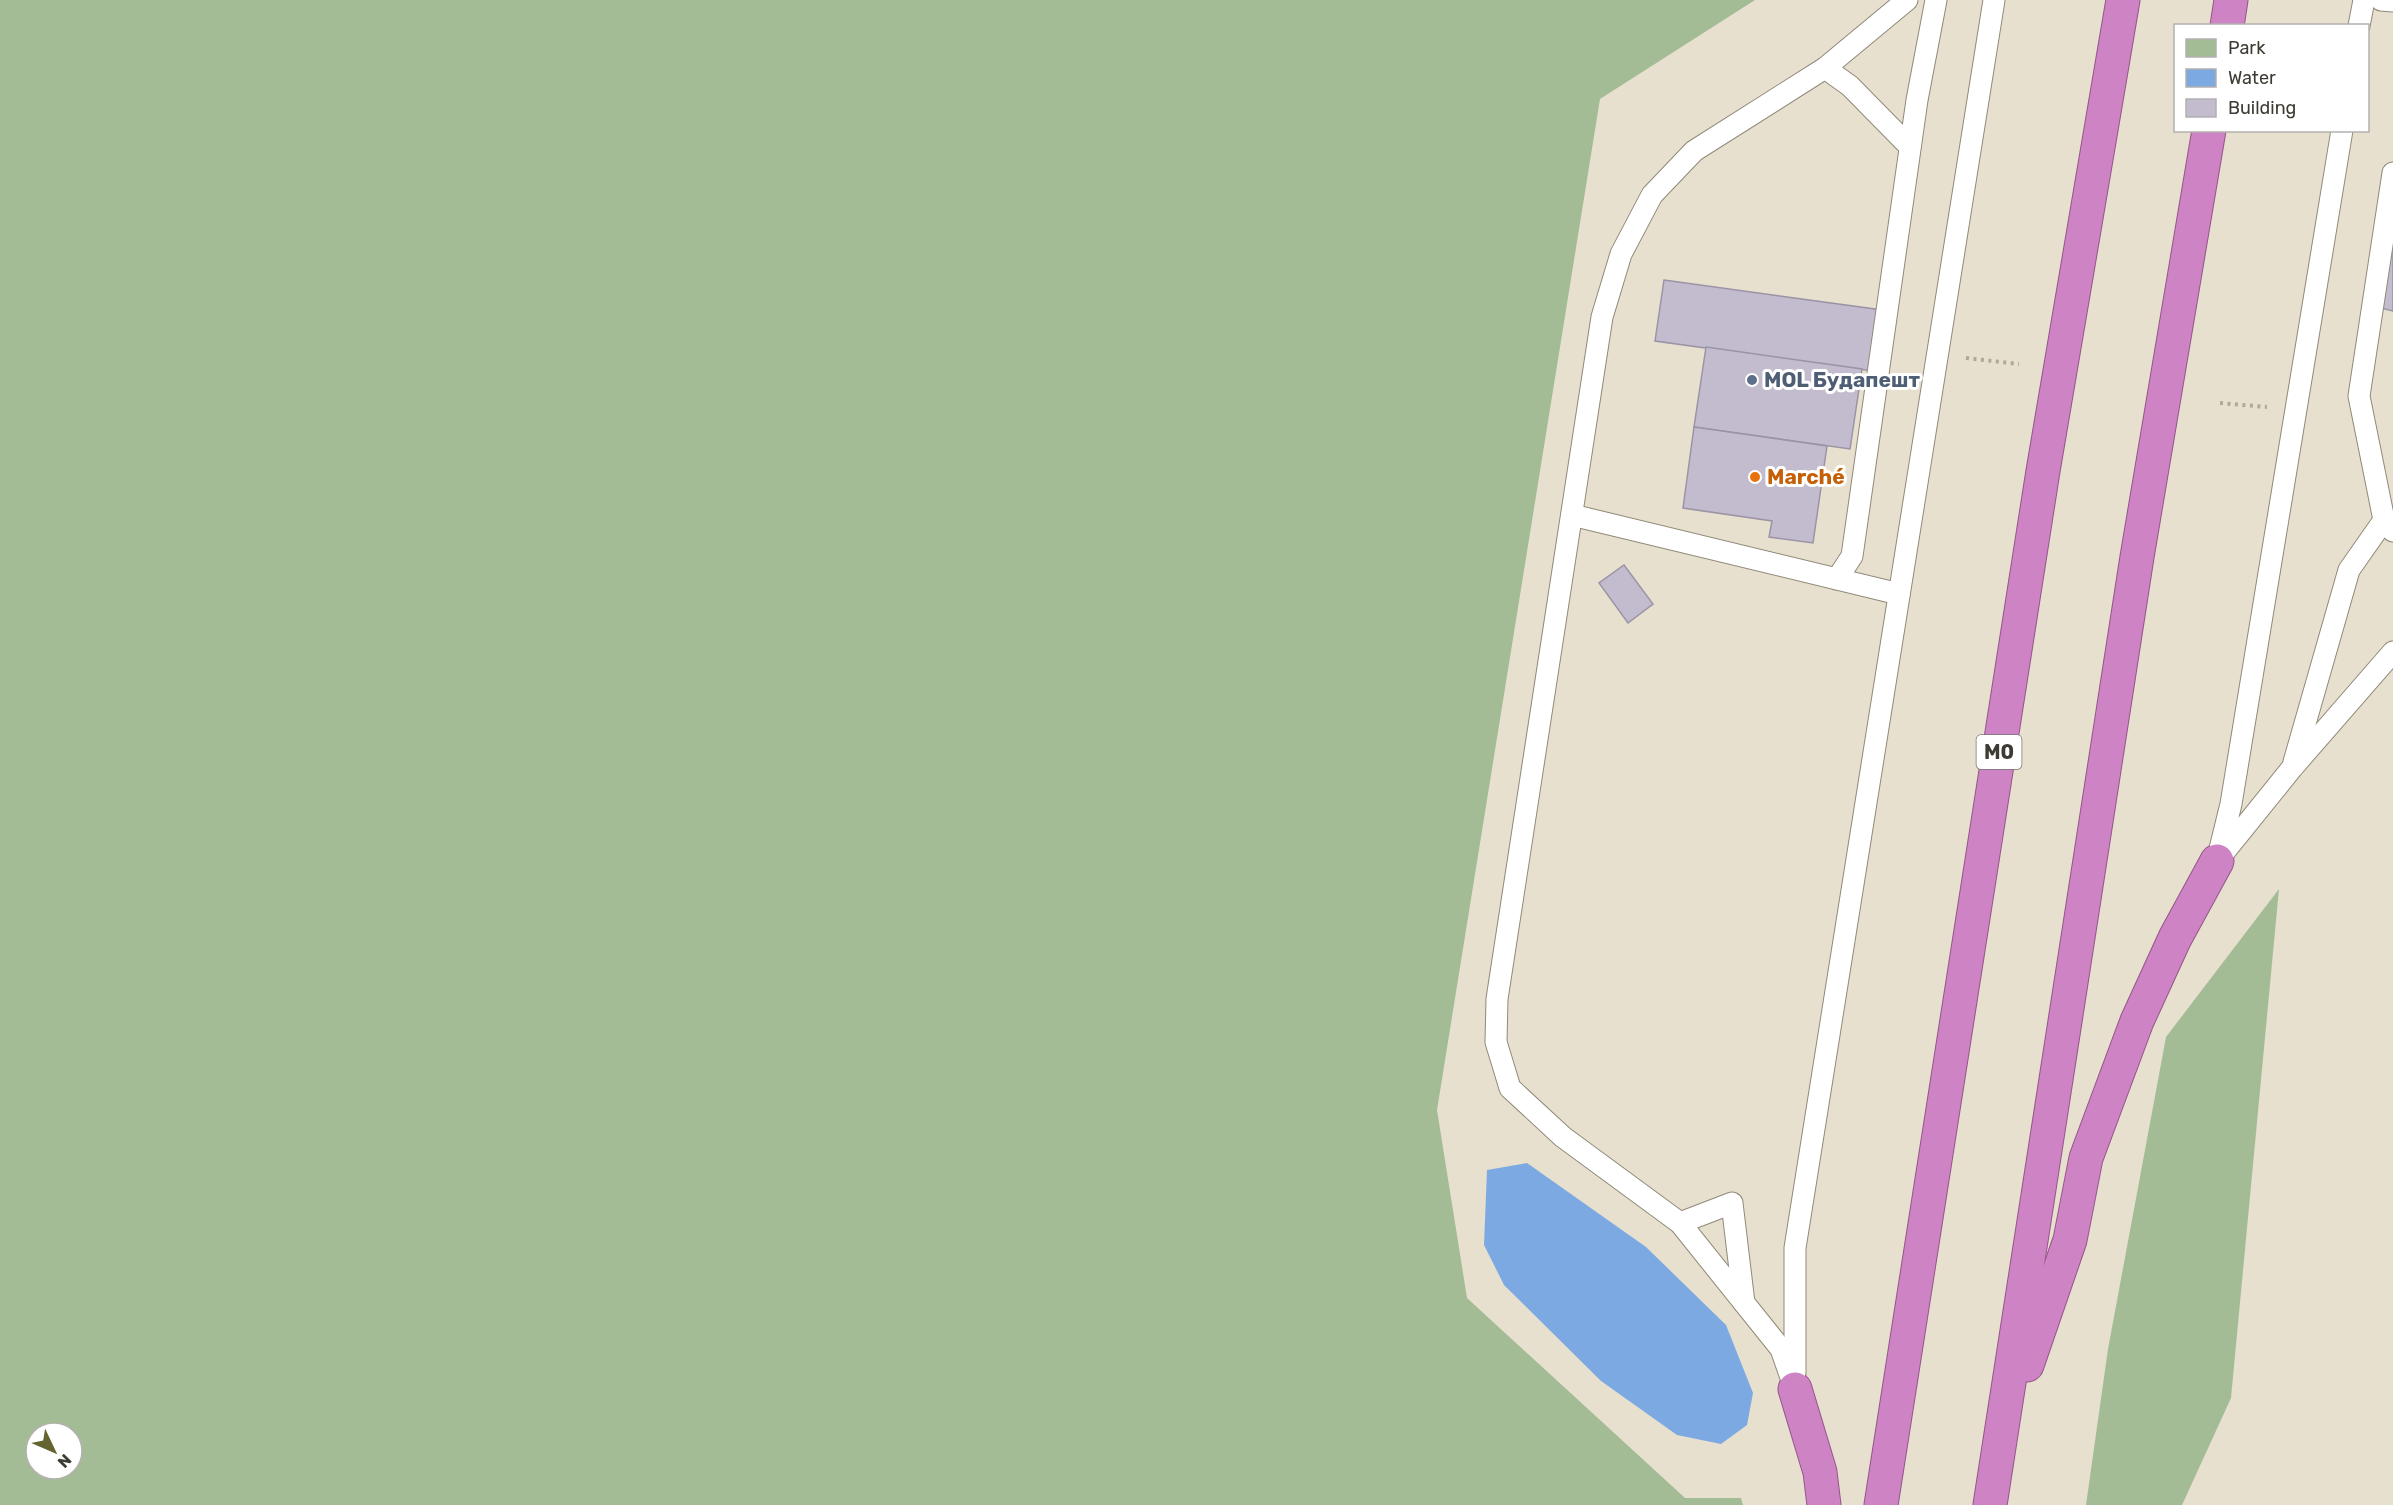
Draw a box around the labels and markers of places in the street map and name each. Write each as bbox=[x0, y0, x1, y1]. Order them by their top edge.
place label: MOL Будапешт bbox=[1764, 367, 1920, 392]
marker: MOL Будапешт bbox=[1745, 373, 1759, 387]
place label: Marché bbox=[1767, 464, 1845, 489]
marker: Marché bbox=[1748, 470, 1762, 484]

